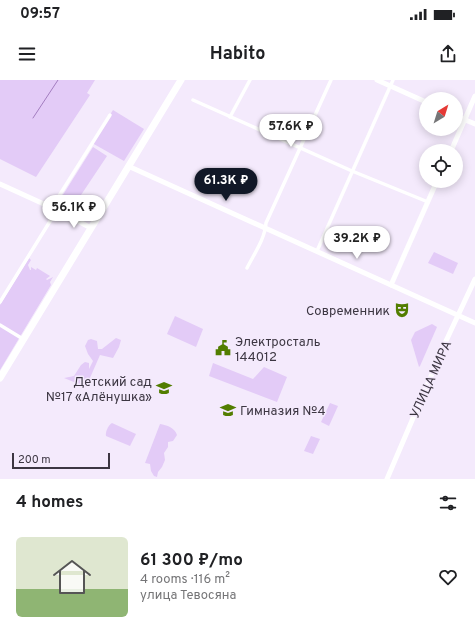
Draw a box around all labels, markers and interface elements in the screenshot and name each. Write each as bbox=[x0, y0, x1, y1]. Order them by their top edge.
text: 09:57 bbox=[20, 5, 60, 24]
icon: menu bbox=[16, 43, 38, 65]
text: Habito bbox=[210, 43, 265, 66]
icon: share bbox=[437, 43, 459, 65]
north arrow bbox=[419, 92, 463, 136]
map controls bbox=[419, 92, 463, 188]
pin: 57.6K ₽ bbox=[254, 114, 328, 148]
text: 57.6K ₽ bbox=[268, 119, 314, 135]
button: locate bbox=[419, 144, 463, 188]
pin: 61.3K ₽ bbox=[189, 168, 263, 202]
text: 61.3K ₽ bbox=[203, 173, 249, 189]
pin: 56.1K ₽ bbox=[37, 195, 111, 229]
text: 56.1K ₽ bbox=[51, 200, 97, 216]
pin: 39.2K ₽ bbox=[320, 226, 394, 260]
text: 39.2K ₽ bbox=[333, 231, 381, 247]
theatre icon: Современник bbox=[393, 301, 411, 319]
place label: Современник bbox=[306, 304, 390, 320]
place label: Электросталь 144012 bbox=[235, 335, 321, 366]
street label: УЛИЦА МИРА bbox=[407, 338, 456, 421]
public building icon: Электросталь 144012 bbox=[214, 339, 232, 357]
place label: Детский сад №17 «Алёнушка» bbox=[46, 375, 152, 406]
school or university icon: Детский сад №17 «Алёнушка» bbox=[155, 379, 173, 397]
school or university icon: Гимназия №4 bbox=[219, 401, 237, 419]
place label: Гимназия №4 bbox=[240, 404, 326, 420]
scale bar bbox=[12, 451, 110, 470]
text: 200 m bbox=[18, 453, 51, 467]
text: 4 homes bbox=[16, 492, 83, 514]
icon: filters bbox=[437, 492, 459, 514]
text: 61 300 ₽/mo bbox=[140, 550, 243, 572]
icon: home bbox=[48, 553, 96, 601]
icon: heart bbox=[437, 566, 459, 588]
text: 4 rooms · 116 m² bbox=[140, 572, 230, 588]
text: улица Тевосяна bbox=[140, 588, 236, 604]

